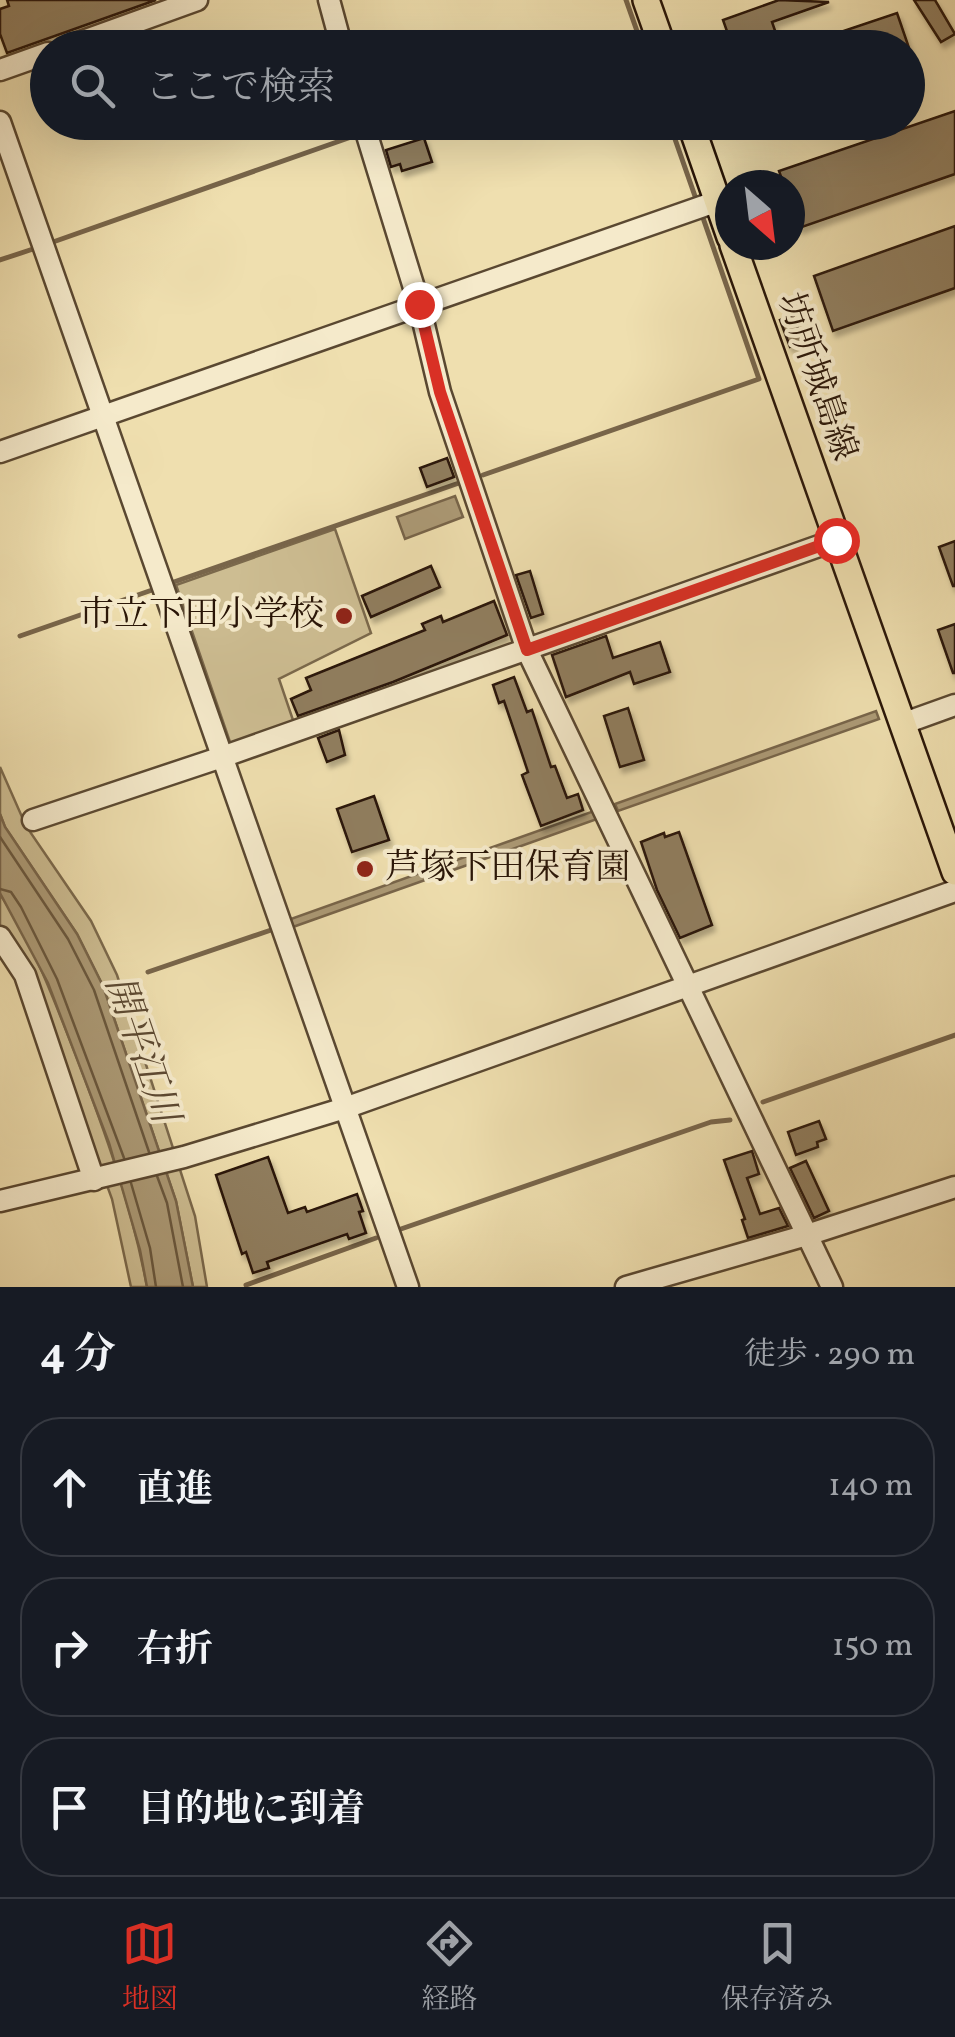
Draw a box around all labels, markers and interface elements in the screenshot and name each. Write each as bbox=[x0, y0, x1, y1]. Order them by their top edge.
search box bbox=[30, 30, 925, 140]
icon: search bbox=[65, 58, 120, 113]
text: ここで検索 bbox=[145, 63, 335, 116]
north arrow bbox=[715, 170, 805, 260]
route end bbox=[397, 282, 443, 328]
street label: 坊所城島線 bbox=[765, 286, 867, 468]
route start bbox=[814, 518, 860, 564]
place label: 市立下田小学校 bbox=[79, 592, 324, 640]
marker: 市立下田小学校 bbox=[333, 605, 355, 627]
place label: 芦塚下田保育園 bbox=[385, 845, 630, 893]
marker: 芦塚下田保育園 bbox=[354, 858, 376, 880]
water label: 開平江川 bbox=[90, 970, 191, 1134]
text: 4 分 bbox=[40, 1327, 116, 1386]
text: 徒歩 · 290 m bbox=[744, 1334, 915, 1378]
icon: ahead bbox=[42, 1460, 97, 1515]
text: 直進 bbox=[137, 1465, 213, 1518]
text: 140 m bbox=[828, 1465, 913, 1509]
icon: right bbox=[42, 1620, 97, 1675]
text: 右折 bbox=[137, 1625, 213, 1678]
text: 150 m bbox=[832, 1625, 913, 1669]
icon: arrive bbox=[42, 1780, 97, 1835]
text: 目的地に到着 bbox=[137, 1785, 365, 1838]
tab: 地図 bbox=[122, 1916, 178, 2020]
tab: 経路 bbox=[421, 1916, 477, 2020]
tab: 保存済み bbox=[721, 1916, 833, 2020]

